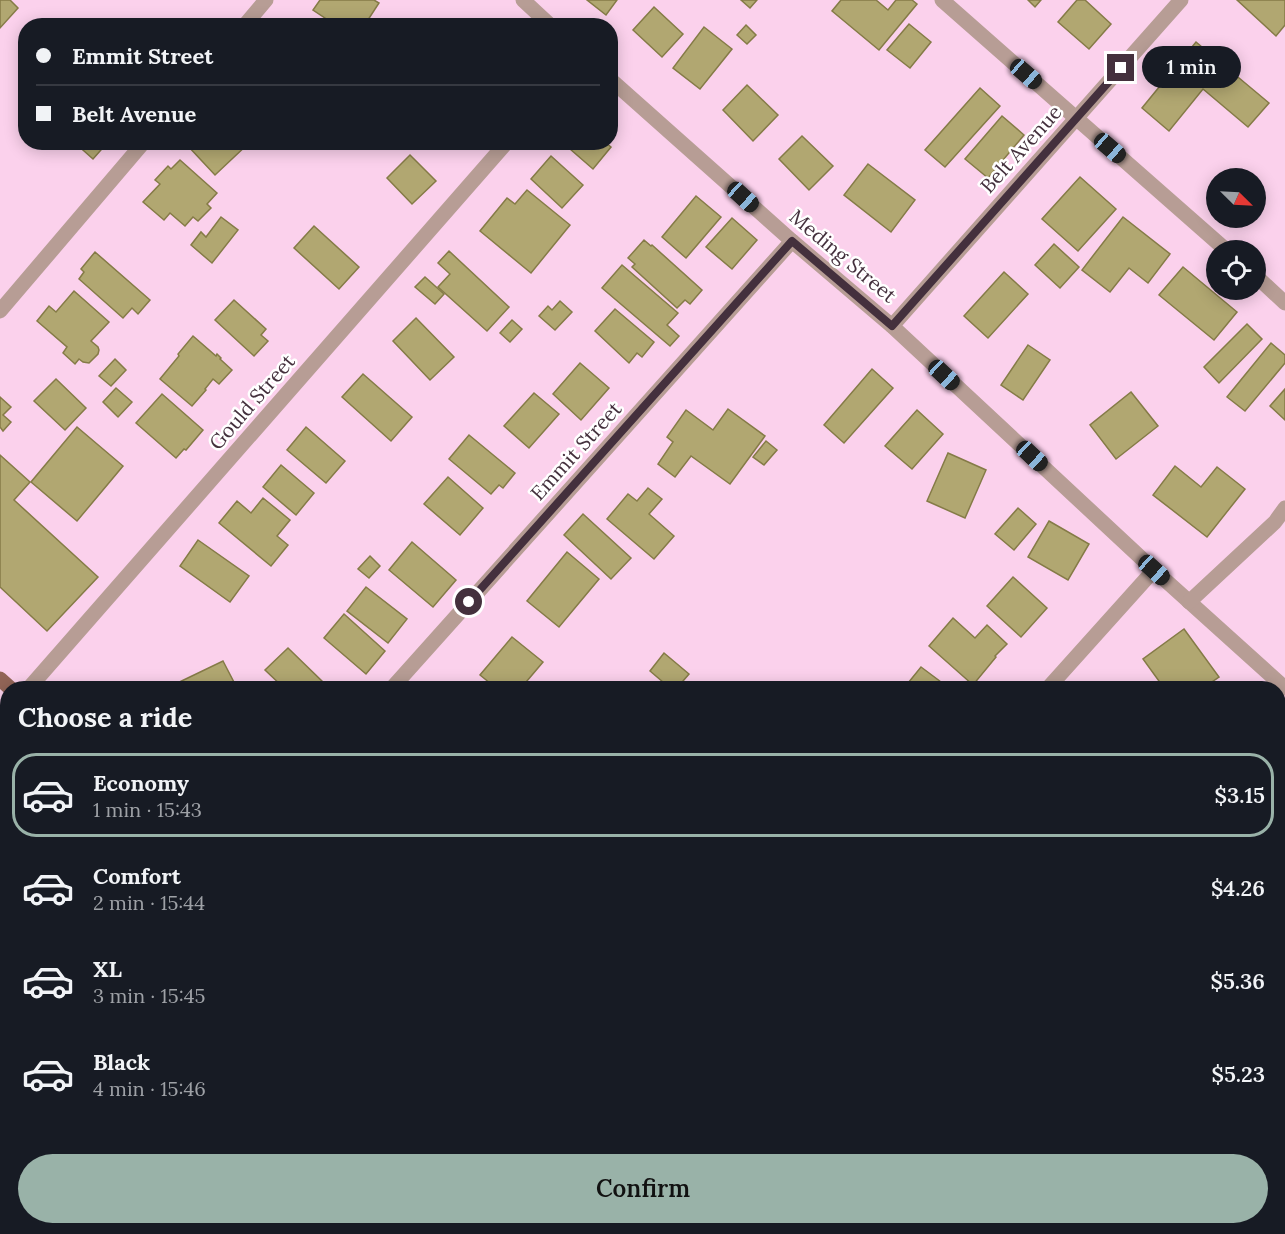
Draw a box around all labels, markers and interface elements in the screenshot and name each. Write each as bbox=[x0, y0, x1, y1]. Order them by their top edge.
text: Emmit Street bbox=[72, 42, 213, 70]
callout: 1 min bbox=[1142, 47, 1241, 89]
route end bbox=[1107, 54, 1134, 81]
text: 1 min bbox=[1166, 54, 1217, 79]
car bbox=[1007, 55, 1045, 93]
street label: Belt Avenue bbox=[975, 99, 1067, 198]
text: Belt Avenue bbox=[72, 100, 196, 128]
car bbox=[1091, 129, 1129, 167]
north arrow bbox=[1206, 168, 1266, 228]
map controls bbox=[1206, 168, 1266, 300]
car bbox=[724, 178, 762, 216]
street label: Meding Street bbox=[785, 204, 902, 308]
button: locate bbox=[1206, 240, 1266, 300]
street label: Gould Street bbox=[203, 349, 300, 454]
car bbox=[925, 356, 963, 394]
street label: Emmit Street bbox=[525, 396, 627, 505]
car bbox=[1013, 437, 1051, 475]
car bbox=[1135, 551, 1173, 589]
route start bbox=[455, 588, 482, 615]
text: Choose a ride bbox=[18, 700, 192, 734]
icon: car bbox=[21, 768, 75, 822]
text: Economy bbox=[93, 769, 189, 797]
text: $3.15 bbox=[1214, 781, 1265, 809]
text: 1 min · 15:43 bbox=[93, 797, 202, 822]
icon: car bbox=[21, 861, 75, 915]
text: Comfort bbox=[93, 862, 181, 890]
text: $4.26 bbox=[1211, 874, 1265, 902]
text: 2 min · 15:44 bbox=[93, 890, 205, 915]
icon: car bbox=[21, 954, 75, 1008]
text: XL bbox=[93, 955, 122, 983]
text: $5.36 bbox=[1210, 967, 1265, 995]
text: 3 min · 15:45 bbox=[93, 983, 205, 1008]
icon: car bbox=[21, 1047, 75, 1101]
text: Black bbox=[93, 1048, 150, 1076]
text: $5.23 bbox=[1211, 1060, 1265, 1088]
text: 4 min · 15:46 bbox=[93, 1076, 206, 1101]
button: Confirm bbox=[18, 1154, 1268, 1223]

